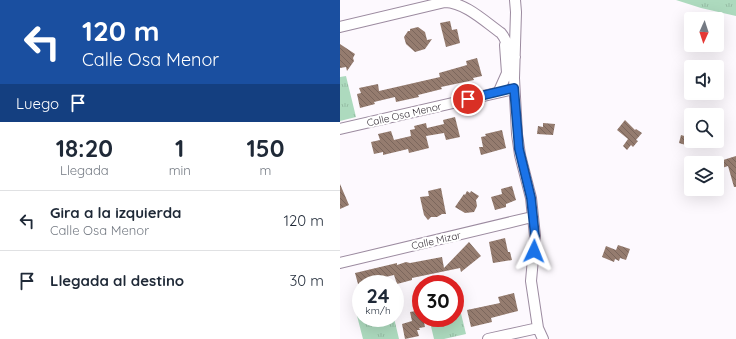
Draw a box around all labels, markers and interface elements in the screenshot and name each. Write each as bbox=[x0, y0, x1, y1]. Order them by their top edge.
north arrow bbox=[684, 12, 724, 52]
map controls bbox=[684, 12, 724, 196]
text: 120 m bbox=[82, 13, 160, 48]
icon: left bbox=[16, 16, 68, 68]
text: Calle Osa Menor bbox=[82, 48, 219, 71]
button: sound bbox=[684, 60, 724, 100]
pin bbox=[451, 82, 485, 116]
icon: arrive bbox=[457, 88, 479, 110]
icon: arrive bbox=[67, 92, 89, 114]
text: Luego bbox=[16, 94, 59, 113]
street label: Calle Osa Menor bbox=[365, 100, 443, 129]
button: search bbox=[684, 108, 724, 148]
text: 18:20 bbox=[56, 133, 113, 163]
text: 1 bbox=[175, 133, 184, 163]
text: 150 bbox=[246, 133, 284, 163]
button: layers bbox=[684, 156, 724, 196]
text: Llegada bbox=[60, 162, 109, 178]
text: min bbox=[169, 162, 191, 178]
text: m bbox=[259, 162, 271, 178]
text: Gira a la izquierda bbox=[50, 203, 182, 222]
icon: left bbox=[16, 210, 38, 232]
text: 120 m bbox=[283, 211, 324, 230]
text: Calle Osa Menor bbox=[50, 222, 149, 238]
street label: Calle Mizar bbox=[410, 228, 462, 253]
position arrow bbox=[513, 230, 555, 272]
icon: arrive bbox=[16, 270, 38, 292]
text: Llegada al destino bbox=[50, 271, 184, 290]
text: 30 m bbox=[289, 271, 324, 290]
speed limit sign: 30 bbox=[412, 275, 464, 327]
text: 24 bbox=[366, 283, 390, 308]
text: km/h bbox=[365, 304, 391, 317]

